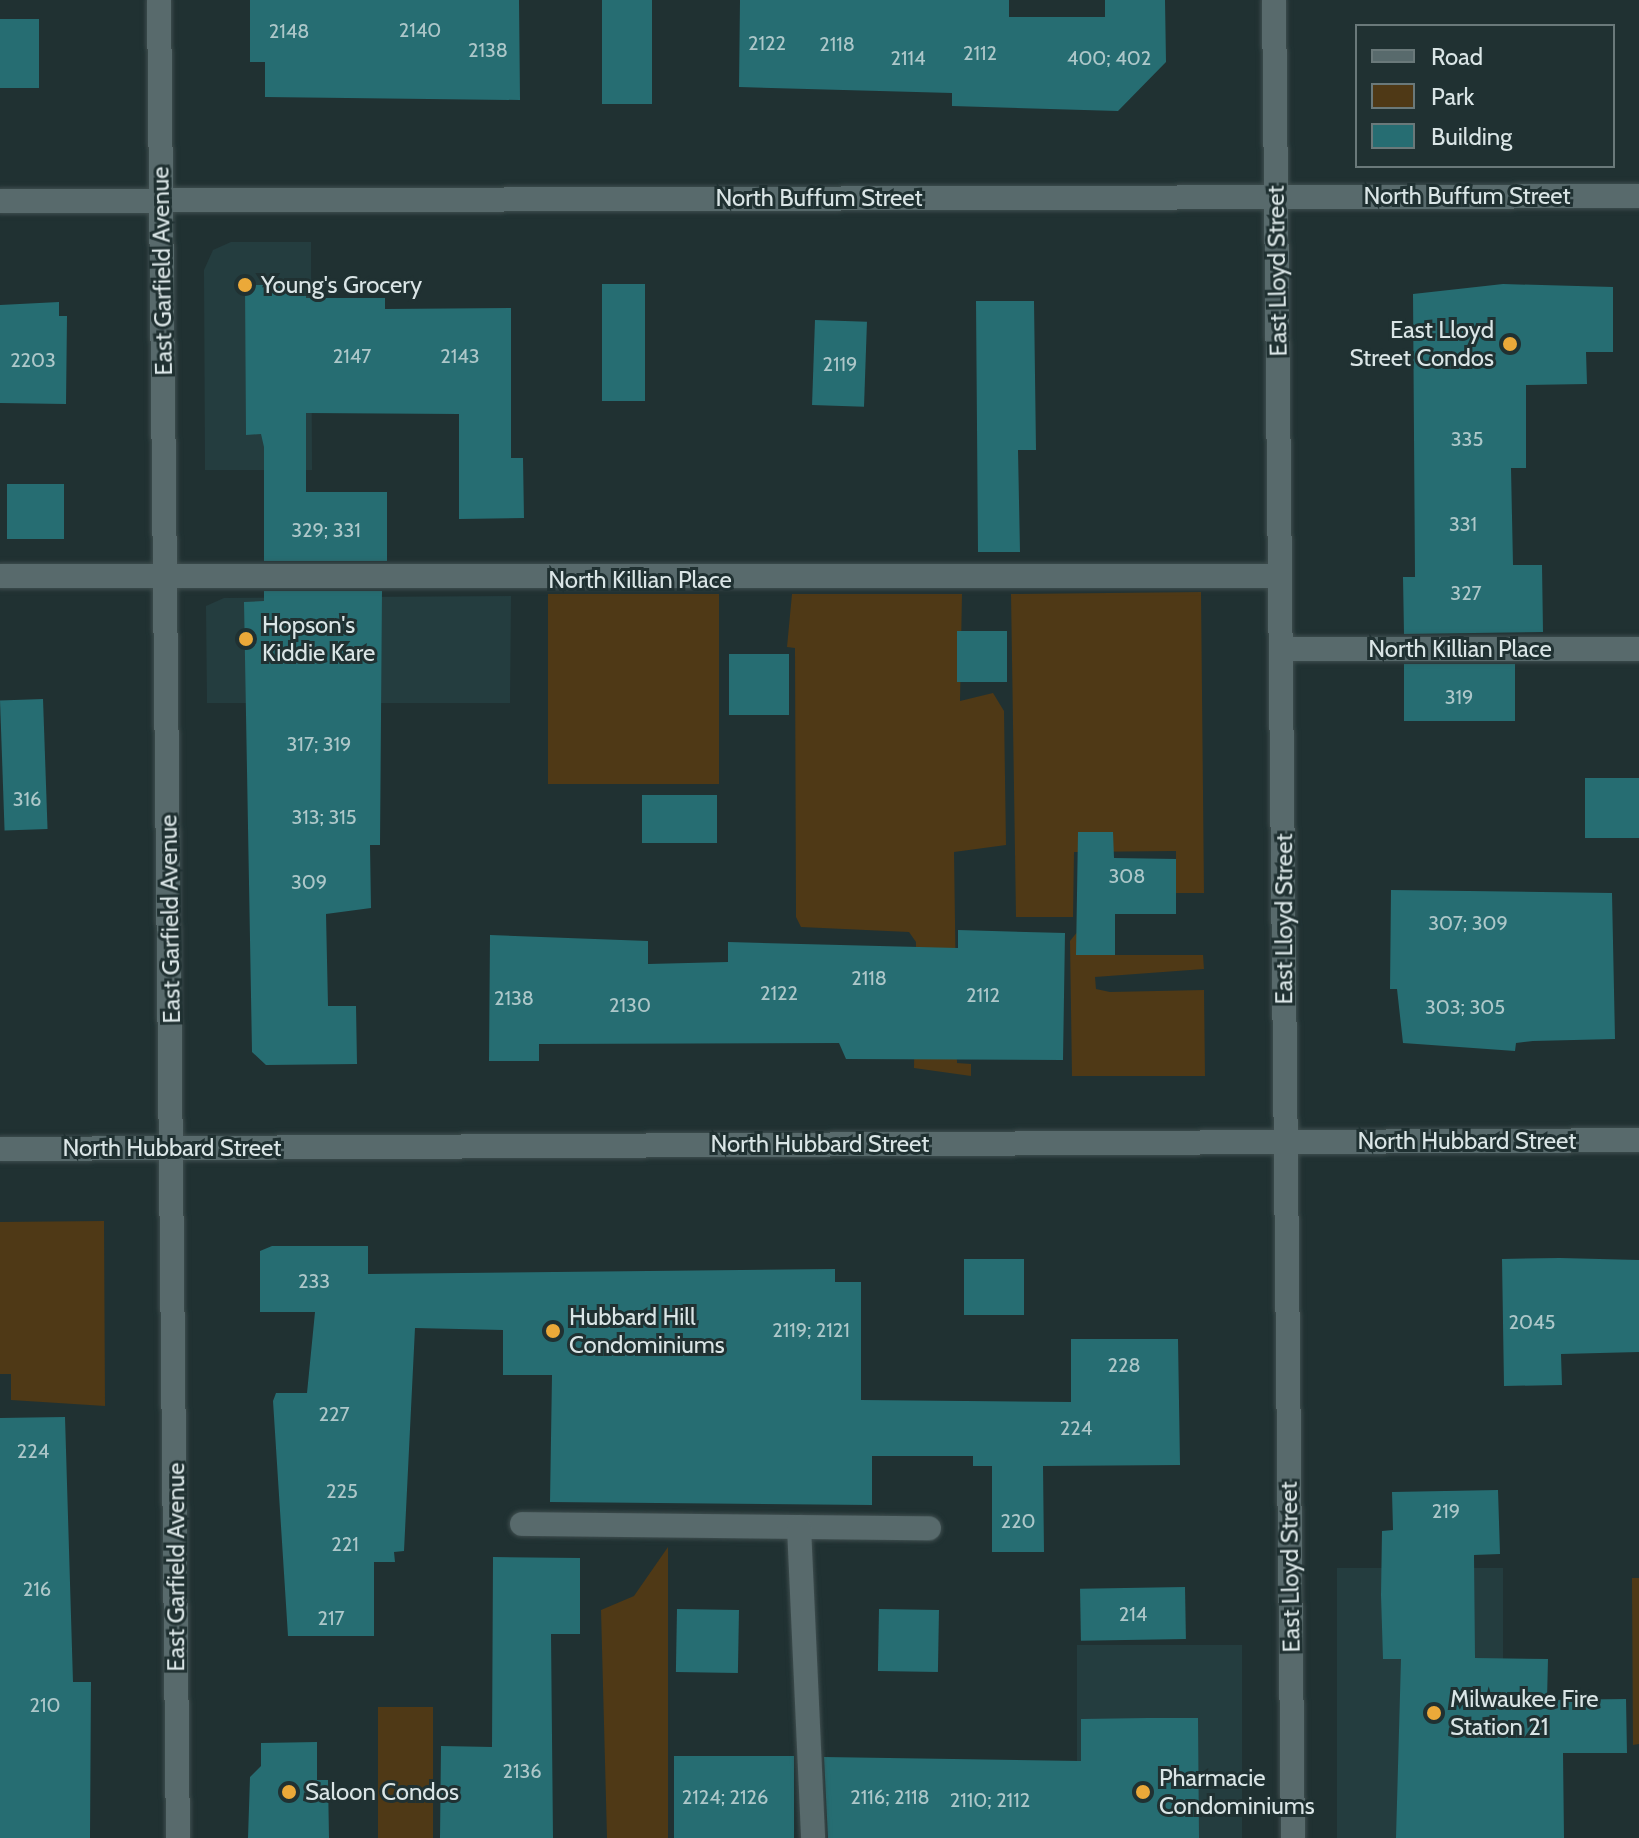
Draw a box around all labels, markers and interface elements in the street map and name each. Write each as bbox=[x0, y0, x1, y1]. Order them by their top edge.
house number: 2140 bbox=[399, 18, 441, 42]
house number: 2148 bbox=[269, 19, 309, 43]
legend bbox=[1355, 24, 1615, 168]
house number: 2122 bbox=[748, 31, 786, 55]
house number: 2118 bbox=[819, 32, 855, 56]
house number: 2138 bbox=[468, 38, 508, 62]
house number: 2112 bbox=[963, 41, 997, 65]
text: Road bbox=[1431, 42, 1483, 71]
house number: 2114 bbox=[890, 46, 926, 70]
house number: 400; 402 bbox=[1067, 46, 1151, 70]
text: Park bbox=[1431, 82, 1474, 111]
text: Building bbox=[1431, 122, 1512, 151]
street label: East Garfield Avenue bbox=[146, 166, 178, 376]
street label: North Buffum Street bbox=[1363, 182, 1571, 210]
street label: North Buffum Street bbox=[715, 184, 923, 212]
street label: East Lloyd Street bbox=[1261, 185, 1293, 357]
place label: Young's Grocery bbox=[261, 271, 422, 299]
marker: Young's Grocery bbox=[236, 276, 254, 294]
place label: East Lloyd Street Condos bbox=[1349, 316, 1494, 372]
marker: East Lloyd Street Condos bbox=[1501, 335, 1519, 353]
house number: 2147 bbox=[333, 344, 371, 368]
house number: 2143 bbox=[440, 344, 480, 368]
house number: 2203 bbox=[10, 348, 56, 372]
house number: 2119 bbox=[823, 352, 857, 376]
house number: 335 bbox=[1451, 427, 1483, 451]
house number: 331 bbox=[1449, 512, 1477, 536]
house number: 329; 331 bbox=[291, 518, 361, 542]
street label: North Killian Place bbox=[548, 566, 732, 594]
house number: 327 bbox=[1450, 581, 1482, 605]
place label: Hopson's Kiddie Kare bbox=[262, 611, 375, 667]
marker: Hopson's Kiddie Kare bbox=[237, 630, 255, 648]
street label: North Killian Place bbox=[1368, 635, 1552, 663]
house number: 319 bbox=[1445, 685, 1473, 709]
house number: 317; 319 bbox=[287, 732, 351, 756]
house number: 316 bbox=[13, 787, 41, 811]
house number: 313; 315 bbox=[291, 805, 357, 829]
street label: East Garfield Avenue bbox=[154, 814, 186, 1024]
street label: East Lloyd Street bbox=[1270, 833, 1298, 1005]
house number: 308 bbox=[1109, 864, 1145, 888]
house number: 309 bbox=[291, 870, 327, 894]
house number: 307; 309 bbox=[1428, 911, 1508, 935]
house number: 2118 bbox=[851, 966, 887, 990]
house number: 2122 bbox=[760, 981, 798, 1005]
house number: 2112 bbox=[966, 983, 1000, 1007]
house number: 2138 bbox=[494, 986, 534, 1010]
house number: 2130 bbox=[609, 993, 651, 1017]
house number: 303; 305 bbox=[1425, 995, 1505, 1019]
street label: North Hubbard Street bbox=[1358, 1127, 1576, 1155]
street label: North Hubbard Street bbox=[711, 1130, 929, 1158]
street label: North Hubbard Street bbox=[63, 1134, 281, 1162]
house number: 233 bbox=[298, 1269, 330, 1293]
place label: Hubbard Hill Condominiums bbox=[569, 1303, 725, 1359]
house number: 2045 bbox=[1509, 1310, 1555, 1334]
house number: 2119; 2121 bbox=[772, 1318, 850, 1342]
marker: Hubbard Hill Condominiums bbox=[544, 1322, 562, 1340]
house number: 228 bbox=[1107, 1353, 1141, 1377]
house number: 227 bbox=[318, 1402, 350, 1426]
house number: 224 bbox=[1060, 1416, 1092, 1440]
house number: 224 bbox=[17, 1439, 49, 1463]
street label: East Garfield Avenue bbox=[162, 1462, 190, 1672]
house number: 225 bbox=[326, 1479, 358, 1503]
street label: East Lloyd Street bbox=[1274, 1481, 1306, 1653]
house number: 219 bbox=[1432, 1499, 1460, 1523]
house number: 220 bbox=[1001, 1509, 1035, 1533]
house number: 221 bbox=[331, 1532, 359, 1556]
house number: 216 bbox=[23, 1577, 51, 1601]
house number: 214 bbox=[1119, 1602, 1147, 1626]
house number: 217 bbox=[317, 1606, 345, 1630]
place label: Milwaukee Fire Station 21 bbox=[1450, 1685, 1599, 1741]
house number: 210 bbox=[30, 1693, 60, 1717]
marker: Milwaukee Fire Station 21 bbox=[1425, 1704, 1443, 1722]
house number: 2136 bbox=[502, 1759, 542, 1783]
place label: Pharmacie Condominiums bbox=[1159, 1764, 1315, 1820]
place label: Saloon Condos bbox=[305, 1778, 459, 1806]
marker: Saloon Condos bbox=[280, 1783, 298, 1801]
marker: Pharmacie Condominiums bbox=[1134, 1783, 1152, 1801]
house number: 2124; 2126 bbox=[682, 1785, 768, 1809]
house number: 2116; 2118 bbox=[850, 1785, 930, 1809]
house number: 2110; 2112 bbox=[950, 1788, 1030, 1812]

